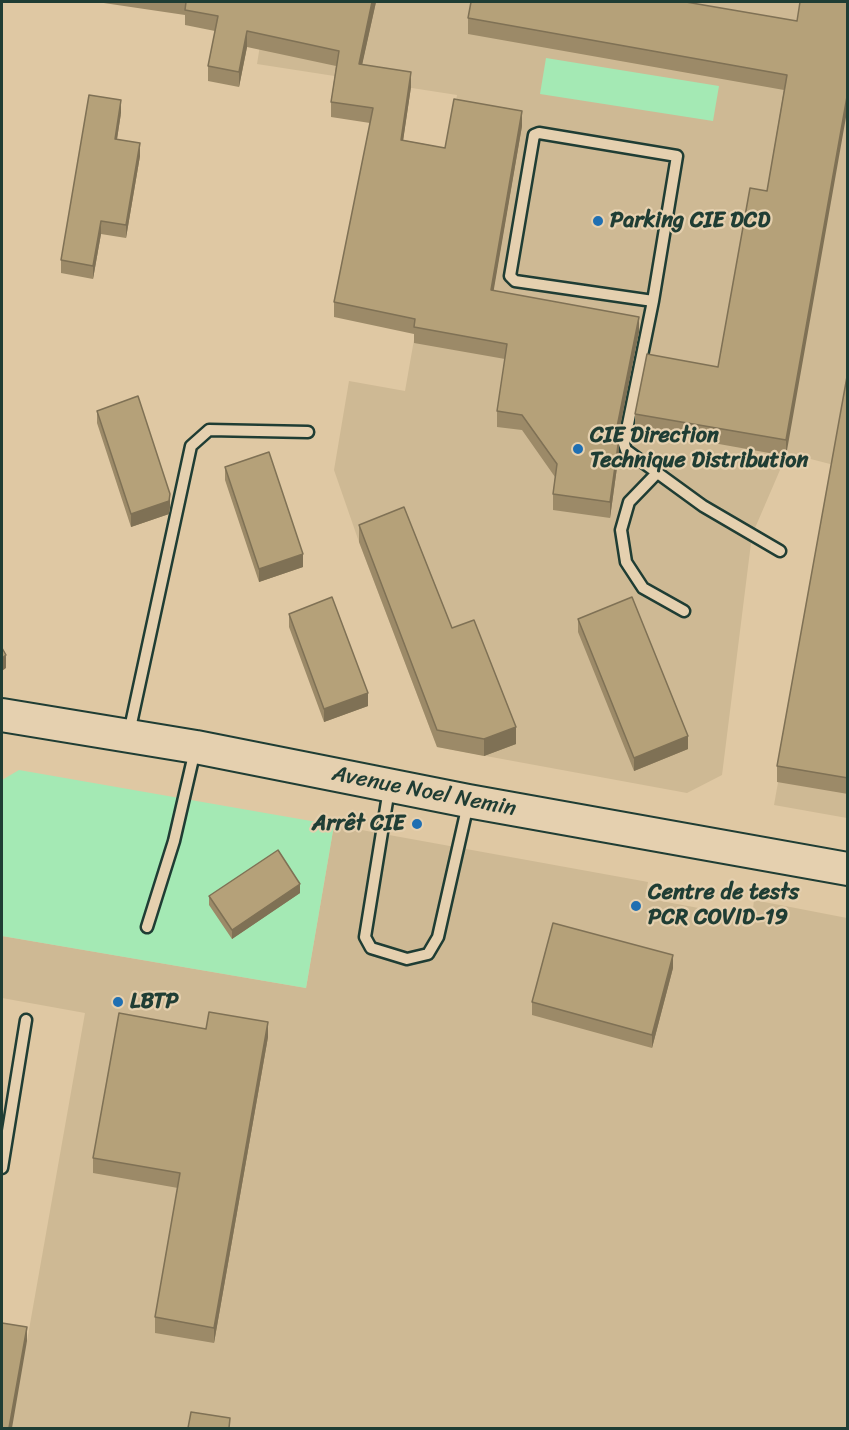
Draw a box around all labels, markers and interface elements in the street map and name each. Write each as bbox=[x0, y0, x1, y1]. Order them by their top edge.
place label: Parking CIE DCD bbox=[610, 208, 770, 234]
marker: Parking CIE DCD bbox=[591, 214, 605, 228]
place label: CIE Direction Technique Distribution bbox=[590, 423, 808, 475]
marker: CIE Direction Technique Distribution bbox=[571, 442, 585, 456]
street label: Avenue Noel Nemin bbox=[330, 761, 518, 823]
place label: Arrêt CIE bbox=[312, 811, 405, 837]
marker: Arrêt CIE bbox=[410, 817, 424, 831]
place label: Centre de tests PCR COVID-19 bbox=[648, 880, 799, 932]
marker: Centre de tests PCR COVID-19 bbox=[629, 899, 643, 913]
place label: LBTP bbox=[130, 989, 179, 1015]
marker: LBTP bbox=[111, 995, 125, 1009]

